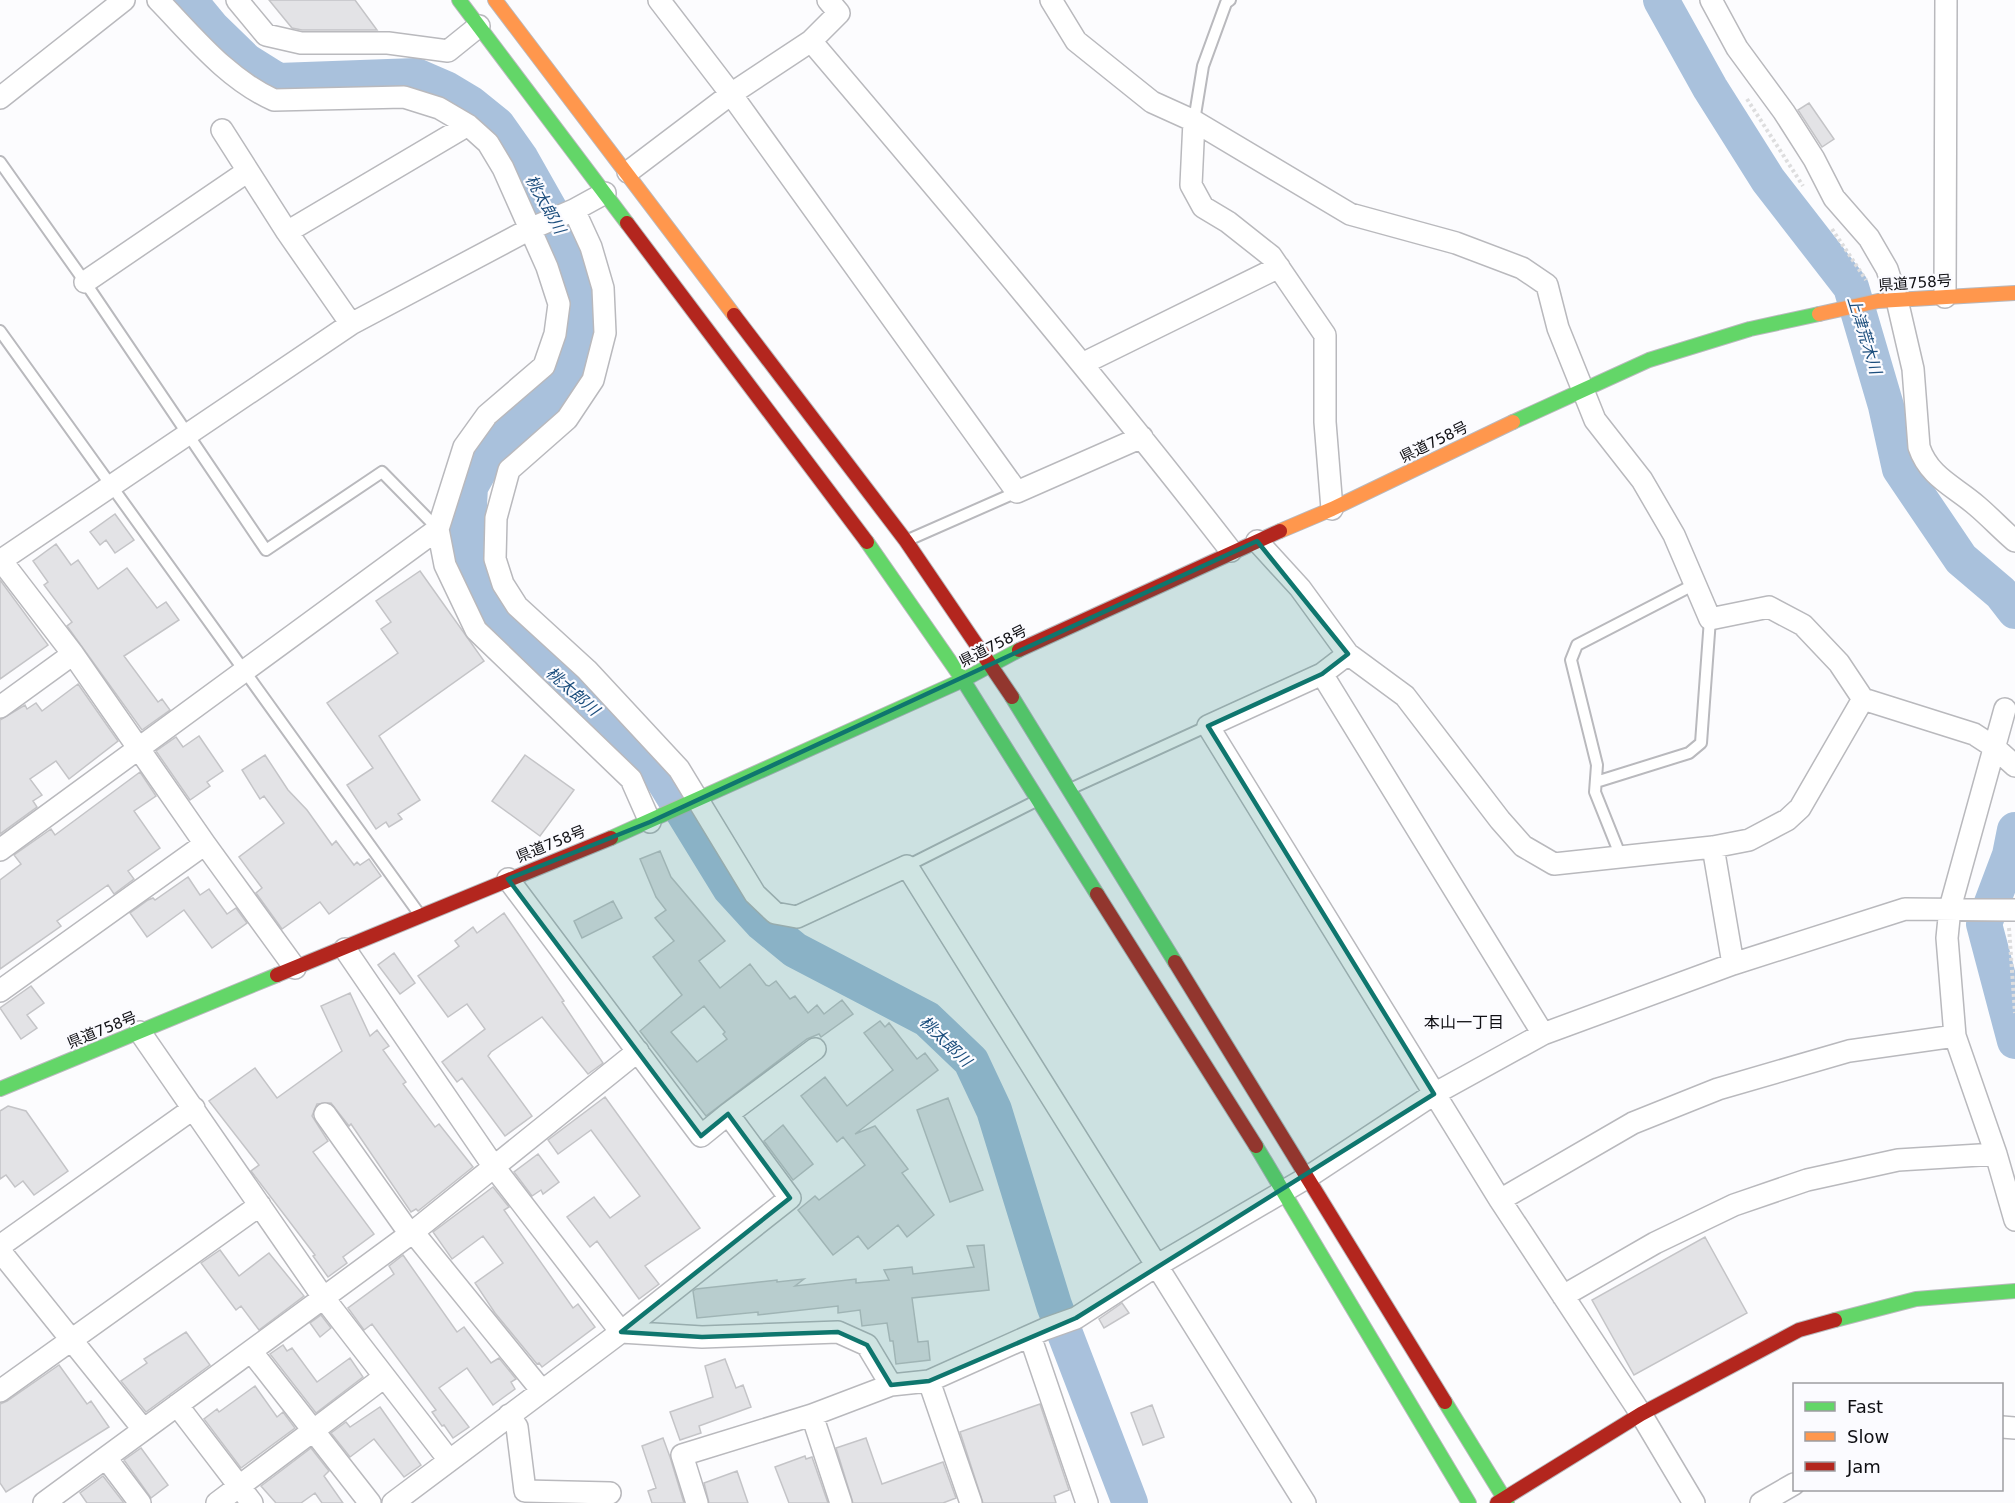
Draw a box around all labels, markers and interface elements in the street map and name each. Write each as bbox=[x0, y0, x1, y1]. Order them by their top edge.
water label: 桃太郎川 bbox=[522, 172, 570, 239]
street label: 県道758号 bbox=[1878, 271, 1952, 295]
water label: 上津荒木川 bbox=[1844, 294, 1886, 378]
street label: 県道758号 bbox=[1397, 418, 1471, 466]
street label: 県道758号 bbox=[956, 621, 1030, 671]
water label: 桃太郎川 bbox=[542, 663, 605, 721]
street label: 県道758号 bbox=[513, 822, 589, 866]
street label: 県道758号 bbox=[64, 1008, 140, 1052]
water label: 桃太郎川 bbox=[916, 1012, 977, 1072]
district label: 本山一丁目 bbox=[1424, 1013, 1504, 1032]
legend bbox=[1793, 1383, 2003, 1491]
text: Fast bbox=[1847, 1396, 1883, 1417]
text: Slow bbox=[1847, 1426, 1889, 1447]
text: Jam bbox=[1846, 1456, 1881, 1477]

